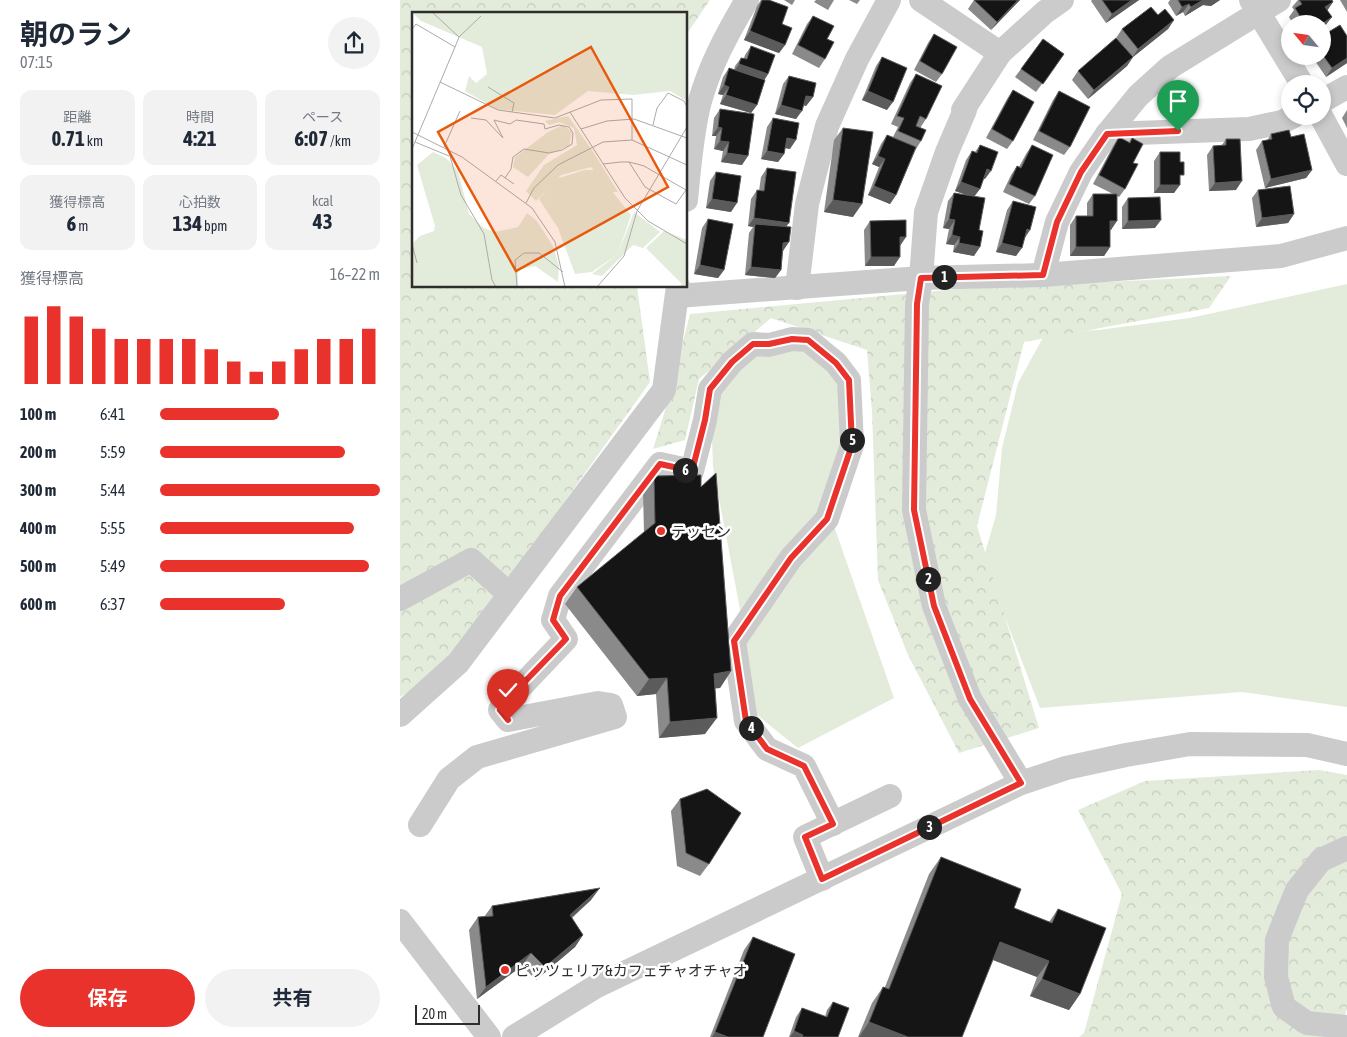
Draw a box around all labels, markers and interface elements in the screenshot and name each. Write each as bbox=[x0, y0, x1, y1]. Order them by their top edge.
inset map bbox=[412, 12, 688, 288]
north arrow bbox=[1281, 15, 1331, 65]
map controls bbox=[1281, 15, 1331, 125]
button: share bbox=[328, 17, 380, 69]
text: 朝のラン bbox=[20, 18, 132, 50]
text: 07:15 bbox=[20, 53, 53, 71]
button: locate bbox=[1281, 75, 1331, 125]
pin bbox=[1157, 80, 1199, 131]
icon: arrive bbox=[1164, 87, 1192, 115]
text: 距離 bbox=[63, 109, 91, 125]
text: 時間 bbox=[186, 109, 214, 125]
text: ペース bbox=[302, 109, 343, 125]
text: 0.71 bbox=[52, 126, 85, 150]
text: 4:21 bbox=[183, 126, 217, 150]
text: 6:07 bbox=[294, 126, 328, 150]
text: km bbox=[85, 133, 103, 149]
text: /km bbox=[328, 133, 351, 149]
text: kcal bbox=[312, 193, 333, 209]
text: 獲得標高 bbox=[49, 194, 105, 210]
text: 心拍数 bbox=[179, 194, 221, 210]
text: 43 bbox=[313, 209, 333, 233]
text: 6 bbox=[66, 211, 76, 235]
text: 134 bbox=[173, 211, 202, 235]
text: m bbox=[76, 218, 88, 234]
text: bpm bbox=[202, 218, 227, 234]
pin: 1 bbox=[932, 264, 956, 290]
text: 16–22 m bbox=[330, 265, 380, 283]
text: 獲得標高 bbox=[20, 269, 84, 287]
text: 1 bbox=[941, 269, 948, 285]
text: 100 m bbox=[20, 405, 56, 423]
text: 6:41 bbox=[100, 405, 125, 423]
pin: 5 bbox=[840, 428, 864, 452]
text: 5 bbox=[849, 432, 856, 448]
text: 200 m bbox=[20, 443, 56, 461]
text: 5:59 bbox=[100, 443, 125, 461]
pin: 6 bbox=[672, 458, 698, 482]
text: 6 bbox=[682, 462, 689, 478]
text: 300 m bbox=[20, 481, 56, 499]
text: 5:44 bbox=[100, 481, 125, 499]
text: 400 m bbox=[20, 519, 56, 537]
text: 5:55 bbox=[100, 519, 125, 537]
place label: テッセン bbox=[671, 523, 731, 540]
marker: テッセン bbox=[655, 525, 667, 537]
text: 500 m bbox=[20, 557, 56, 575]
text: 5:49 bbox=[100, 557, 125, 575]
pin: 2 bbox=[916, 566, 940, 592]
text: 2 bbox=[925, 571, 932, 587]
text: 600 m bbox=[20, 595, 56, 613]
text: 6:37 bbox=[100, 595, 125, 613]
pin bbox=[487, 669, 529, 720]
icon: check bbox=[494, 676, 522, 704]
pin: 4 bbox=[738, 716, 764, 740]
text: 4 bbox=[748, 720, 755, 736]
pin: 3 bbox=[916, 814, 942, 840]
text: 3 bbox=[926, 819, 933, 835]
place label: ピッツェリア&カフェチャオチャオ bbox=[515, 962, 748, 979]
marker: ピッツェリア&カフェチャオチャオ bbox=[499, 964, 511, 976]
button: 保存 bbox=[20, 969, 195, 1027]
button: 共有 bbox=[205, 969, 380, 1027]
scale bar bbox=[415, 1002, 480, 1025]
text: 20 m bbox=[422, 1006, 447, 1022]

